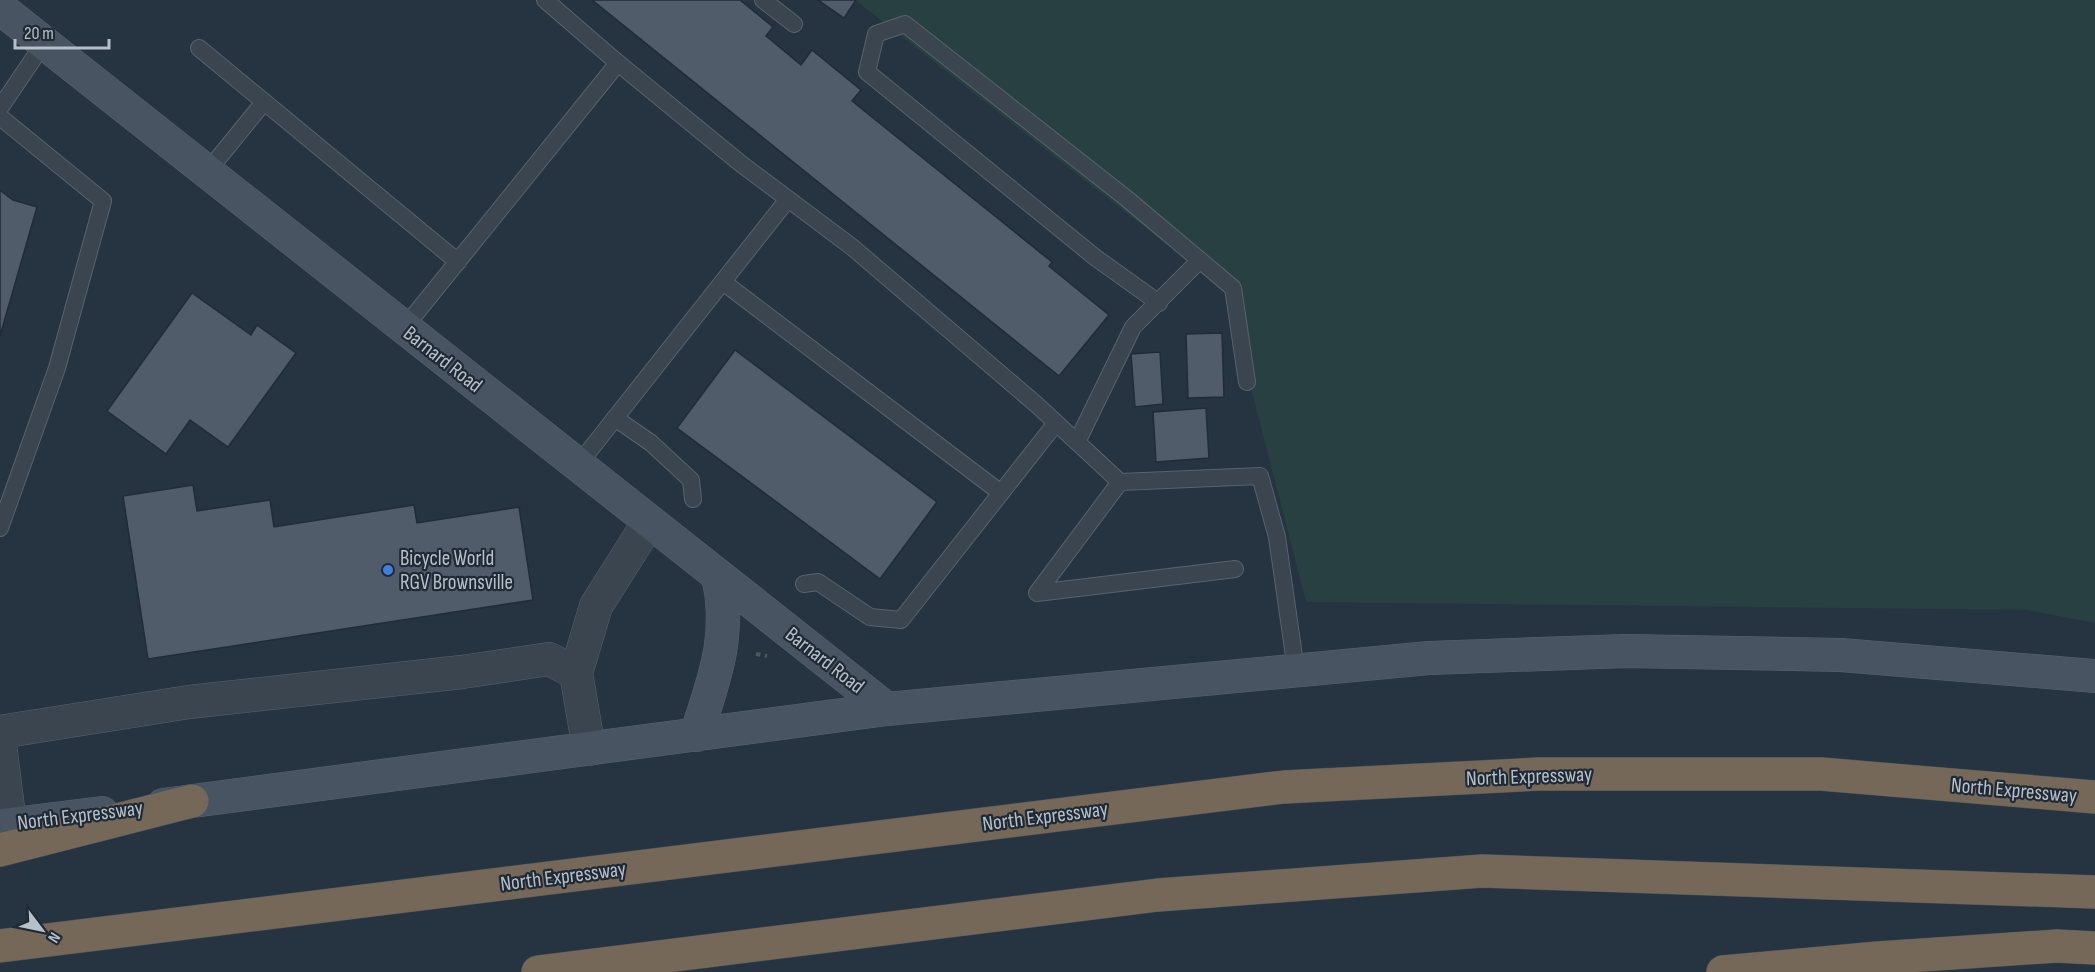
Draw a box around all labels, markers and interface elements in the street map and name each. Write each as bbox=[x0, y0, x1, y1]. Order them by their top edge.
scale bar bbox=[15, 12, 110, 50]
text: 20 m bbox=[24, 23, 54, 44]
street label: Barnard Road bbox=[398, 321, 487, 398]
place label: Bicycle World RGV Brownsville bbox=[400, 546, 513, 595]
marker: Bicycle World RGV Brownsville bbox=[381, 563, 395, 577]
street label: Barnard Road bbox=[780, 622, 869, 699]
street label: North Expressway bbox=[1466, 762, 1593, 791]
street label: North Expressway bbox=[1950, 773, 2078, 808]
street label: North Expressway bbox=[16, 795, 144, 836]
street label: North Expressway bbox=[981, 796, 1109, 837]
street label: North Expressway bbox=[499, 856, 627, 897]
north arrow bbox=[12, 900, 72, 960]
text: N bbox=[43, 928, 64, 946]

